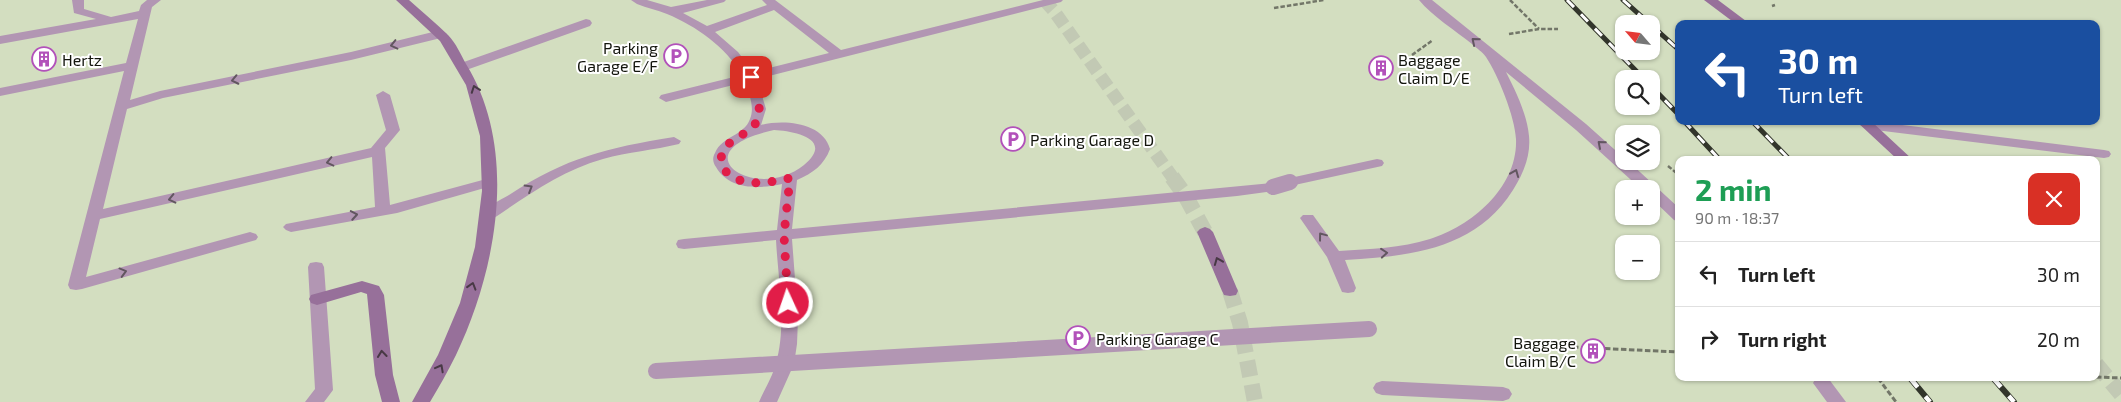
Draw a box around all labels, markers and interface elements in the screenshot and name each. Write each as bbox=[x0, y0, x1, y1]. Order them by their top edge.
north arrow bbox=[1615, 15, 1660, 60]
map controls bbox=[1615, 15, 1660, 280]
place label: Parking Garage E/F bbox=[577, 38, 658, 75]
one-way arrow bbox=[1472, 38, 1481, 47]
one-way arrow bbox=[389, 39, 398, 50]
text: 30 m bbox=[1778, 39, 1858, 81]
icon: left bbox=[1695, 40, 1760, 105]
parking icon: Parking Garage E/F bbox=[663, 43, 689, 69]
building icon: Hertz bbox=[31, 46, 57, 72]
place label: Hertz bbox=[62, 50, 102, 69]
place label: Baggage Claim D/E bbox=[1398, 50, 1470, 87]
building icon: Baggage Claim D/E bbox=[1368, 55, 1394, 81]
pin bbox=[730, 56, 772, 98]
icon: arrive bbox=[737, 63, 765, 91]
button: search bbox=[1615, 70, 1660, 115]
one-way arrow bbox=[231, 74, 239, 84]
text: Turn left bbox=[1778, 81, 1863, 107]
one-way arrow bbox=[470, 86, 480, 94]
button: layers bbox=[1615, 125, 1660, 170]
parking icon: Parking Garage D bbox=[1000, 126, 1026, 152]
place label: Parking Garage D bbox=[1030, 130, 1154, 149]
one-way arrow bbox=[1597, 141, 1606, 150]
one-way arrow bbox=[326, 156, 335, 167]
one-way arrow bbox=[1509, 169, 1520, 178]
text: 2 min bbox=[1695, 171, 1772, 207]
button: close bbox=[2028, 173, 2080, 225]
button: + bbox=[1615, 180, 1660, 225]
one-way arrow bbox=[524, 185, 533, 195]
one-way arrow bbox=[168, 193, 177, 204]
text: 90 m · 18:37 bbox=[1695, 208, 1779, 227]
one-way arrow bbox=[349, 211, 358, 221]
one-way arrow bbox=[1319, 232, 1328, 242]
button: − bbox=[1615, 235, 1660, 280]
one-way arrow bbox=[1380, 247, 1388, 258]
one-way arrow bbox=[1214, 257, 1224, 266]
icon: left bbox=[1695, 260, 1723, 288]
text: Turn left bbox=[1738, 263, 1815, 286]
text: 30 m bbox=[2037, 263, 2080, 286]
one-way arrow bbox=[118, 268, 126, 278]
position arrow bbox=[761, 276, 813, 328]
one-way arrow bbox=[467, 283, 477, 291]
parking icon: Parking Garage C bbox=[1065, 325, 1091, 351]
icon: right bbox=[1695, 325, 1723, 353]
text: Turn right bbox=[1738, 328, 1826, 351]
text: 20 m bbox=[2037, 328, 2080, 351]
place label: Parking Garage C bbox=[1096, 329, 1219, 348]
place label: Baggage Claim B/C bbox=[1505, 333, 1576, 370]
building icon: Baggage Claim B/C bbox=[1580, 338, 1606, 364]
one-way arrow bbox=[377, 350, 388, 358]
one-way arrow bbox=[434, 364, 444, 373]

